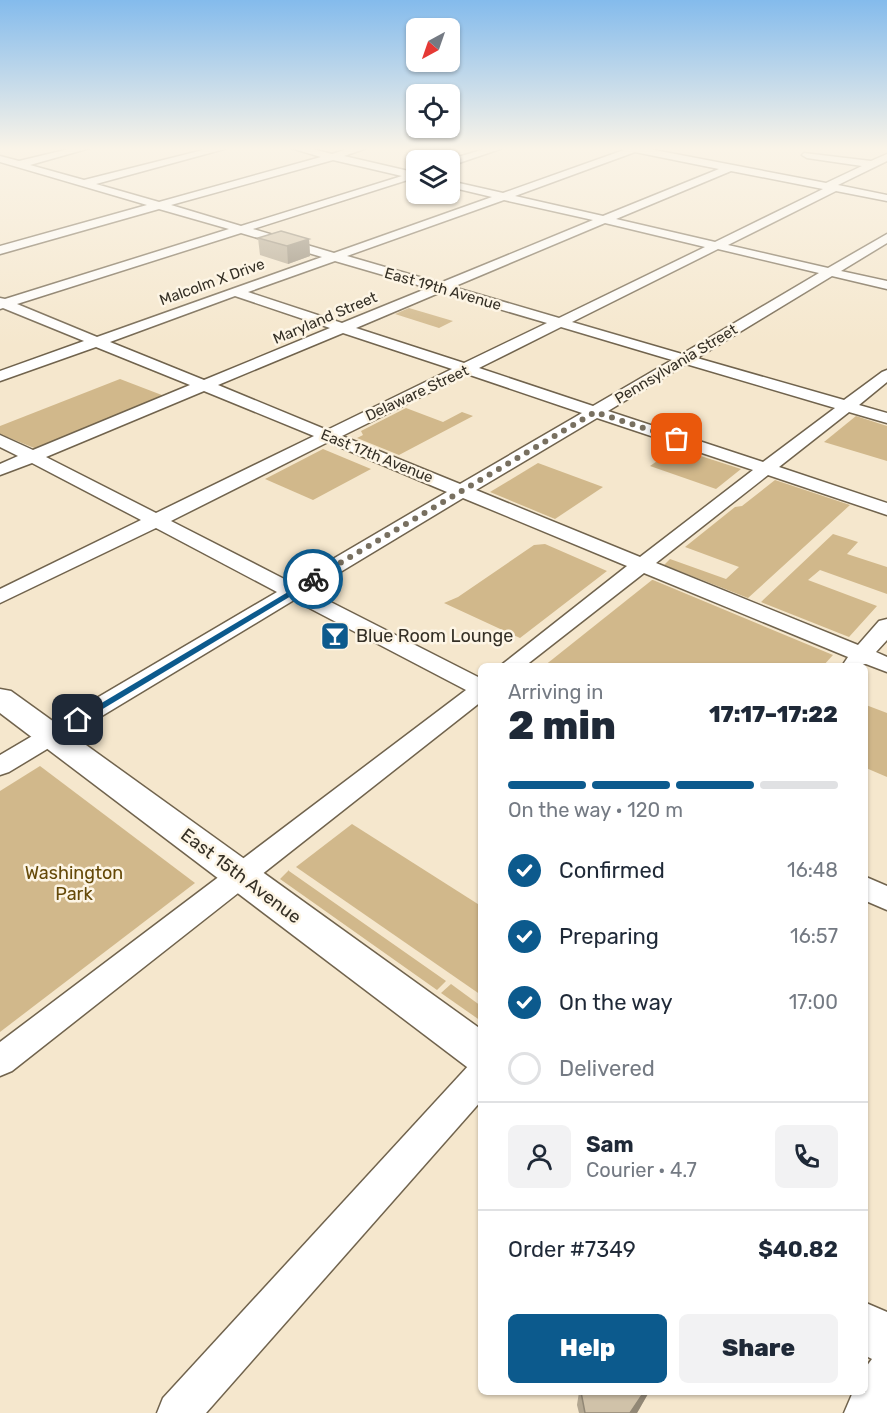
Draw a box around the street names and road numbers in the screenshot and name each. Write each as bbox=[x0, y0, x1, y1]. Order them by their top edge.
street label: Malcolm X Drive bbox=[157, 255, 267, 309]
street label: East 19th Avenue bbox=[383, 264, 503, 314]
street label: Maryland Street bbox=[270, 288, 380, 348]
street label: Pennsylvania Street bbox=[611, 320, 741, 408]
street label: Delaware Street bbox=[363, 361, 472, 425]
street label: East 17th Avenue bbox=[318, 425, 436, 487]
street label: East 15th Avenue bbox=[177, 824, 305, 928]

